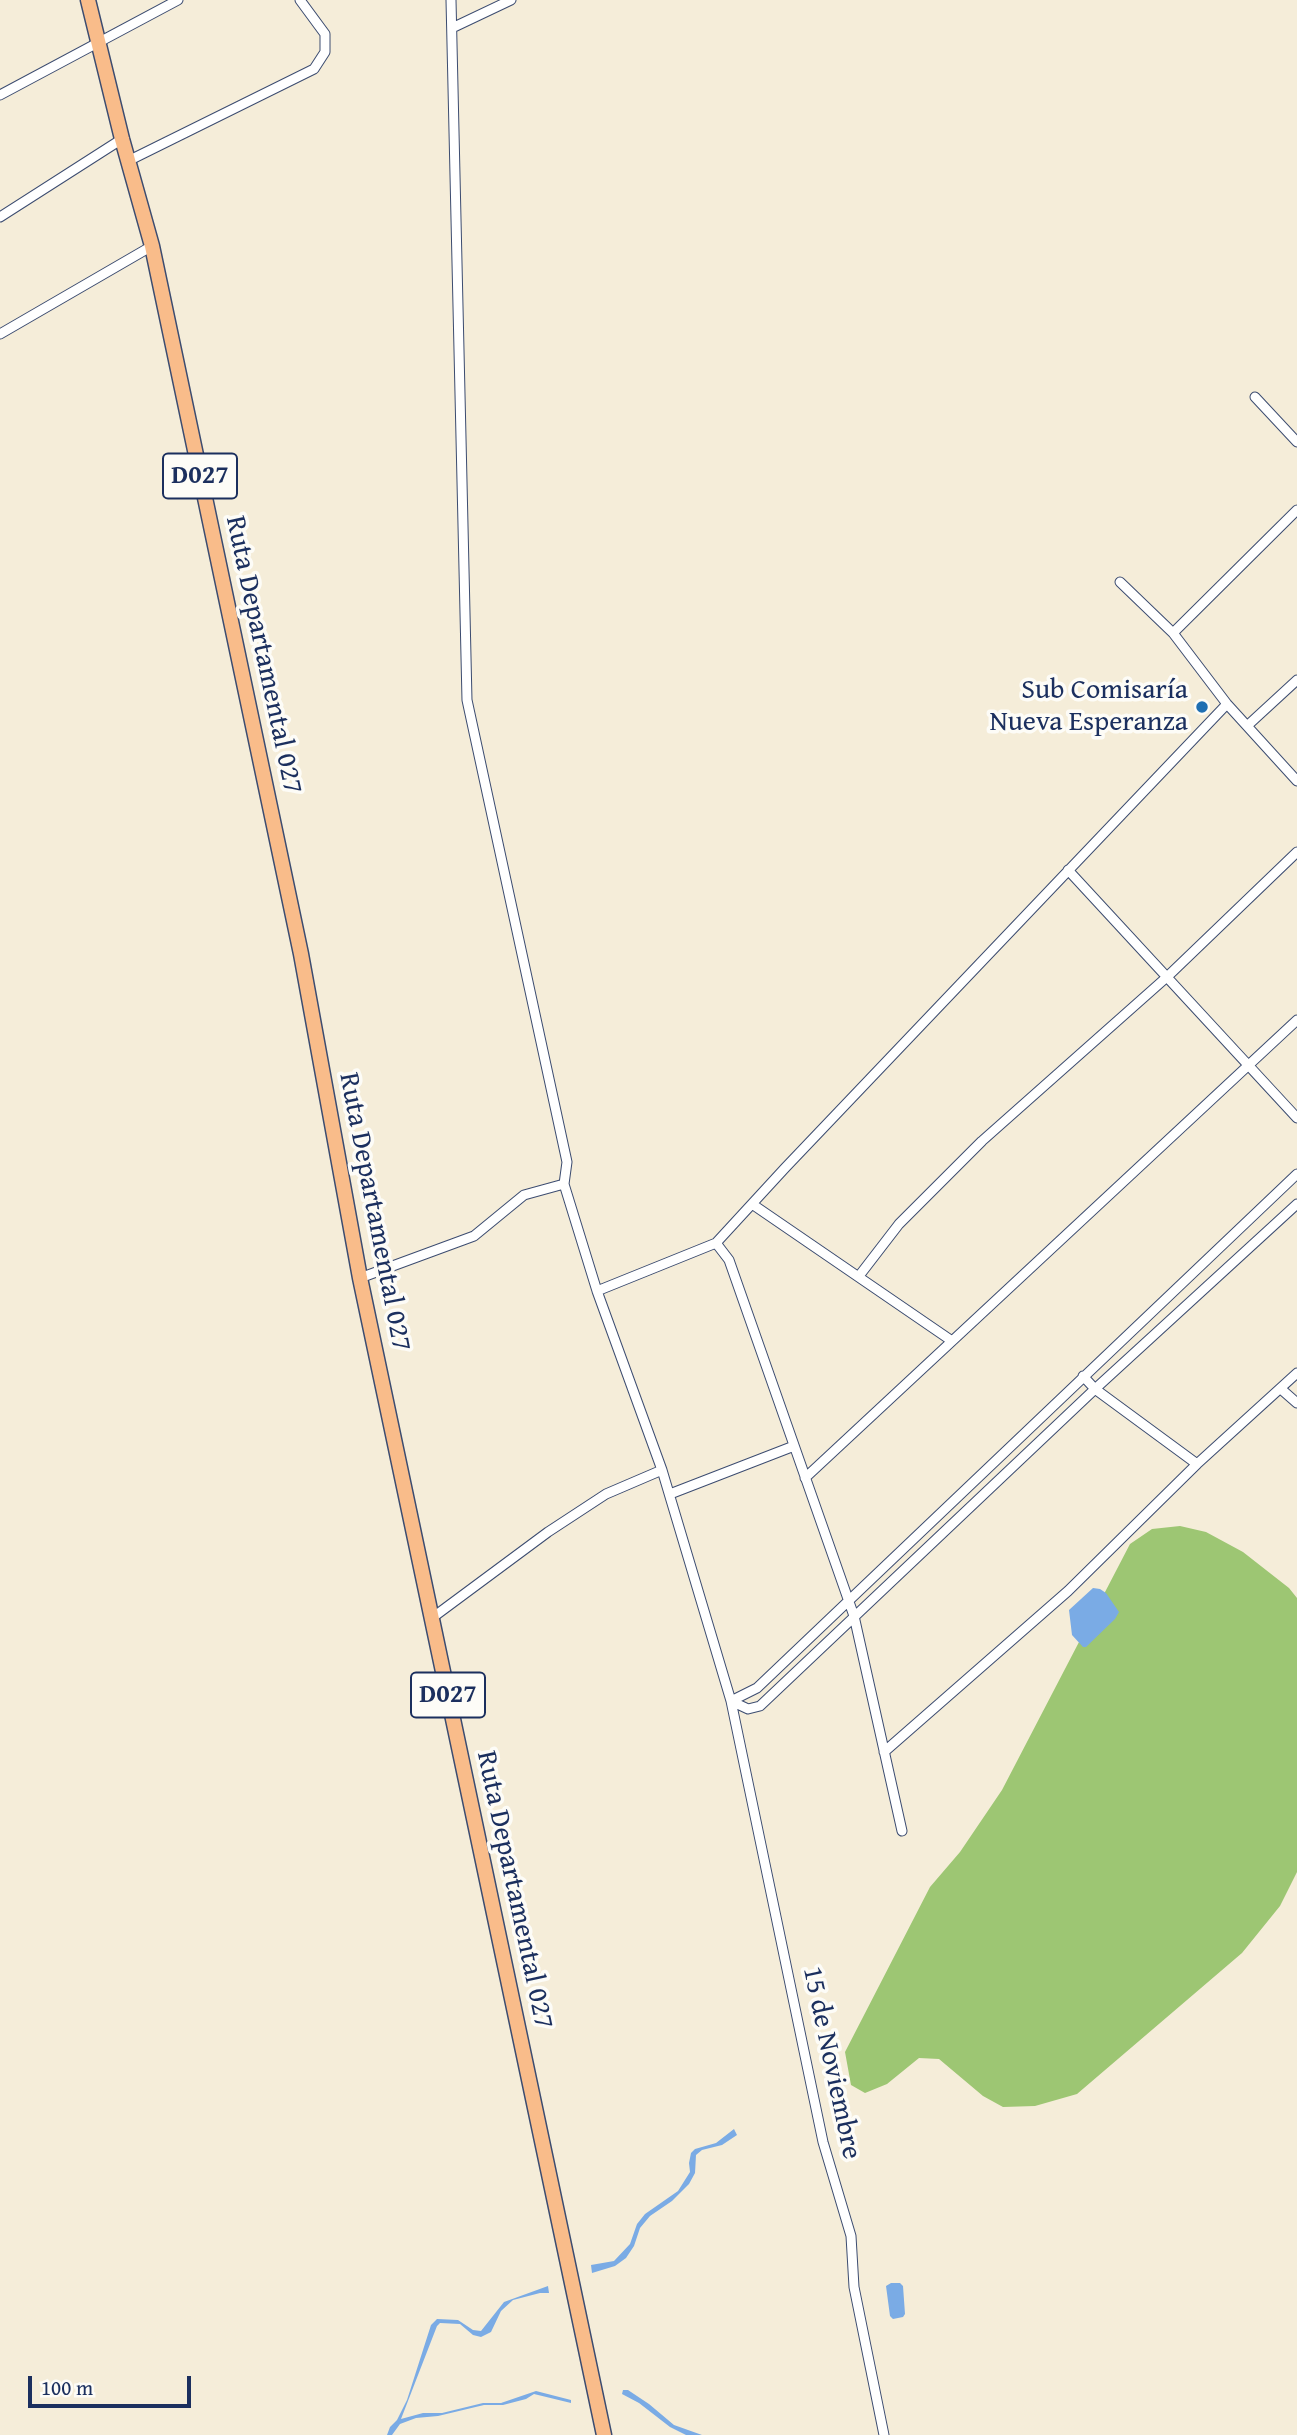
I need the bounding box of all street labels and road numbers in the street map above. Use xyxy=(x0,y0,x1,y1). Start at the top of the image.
road number: D027 xyxy=(163,454,237,498)
street label: Ruta Departamental 027 xyxy=(217,513,309,797)
street label: Ruta Departamental 027 xyxy=(331,1070,417,1354)
road number: D027 xyxy=(411,1672,485,1718)
street label: Ruta Departamental 027 xyxy=(468,1748,560,2032)
street label: 15 de Noviembre xyxy=(794,1964,868,2162)

